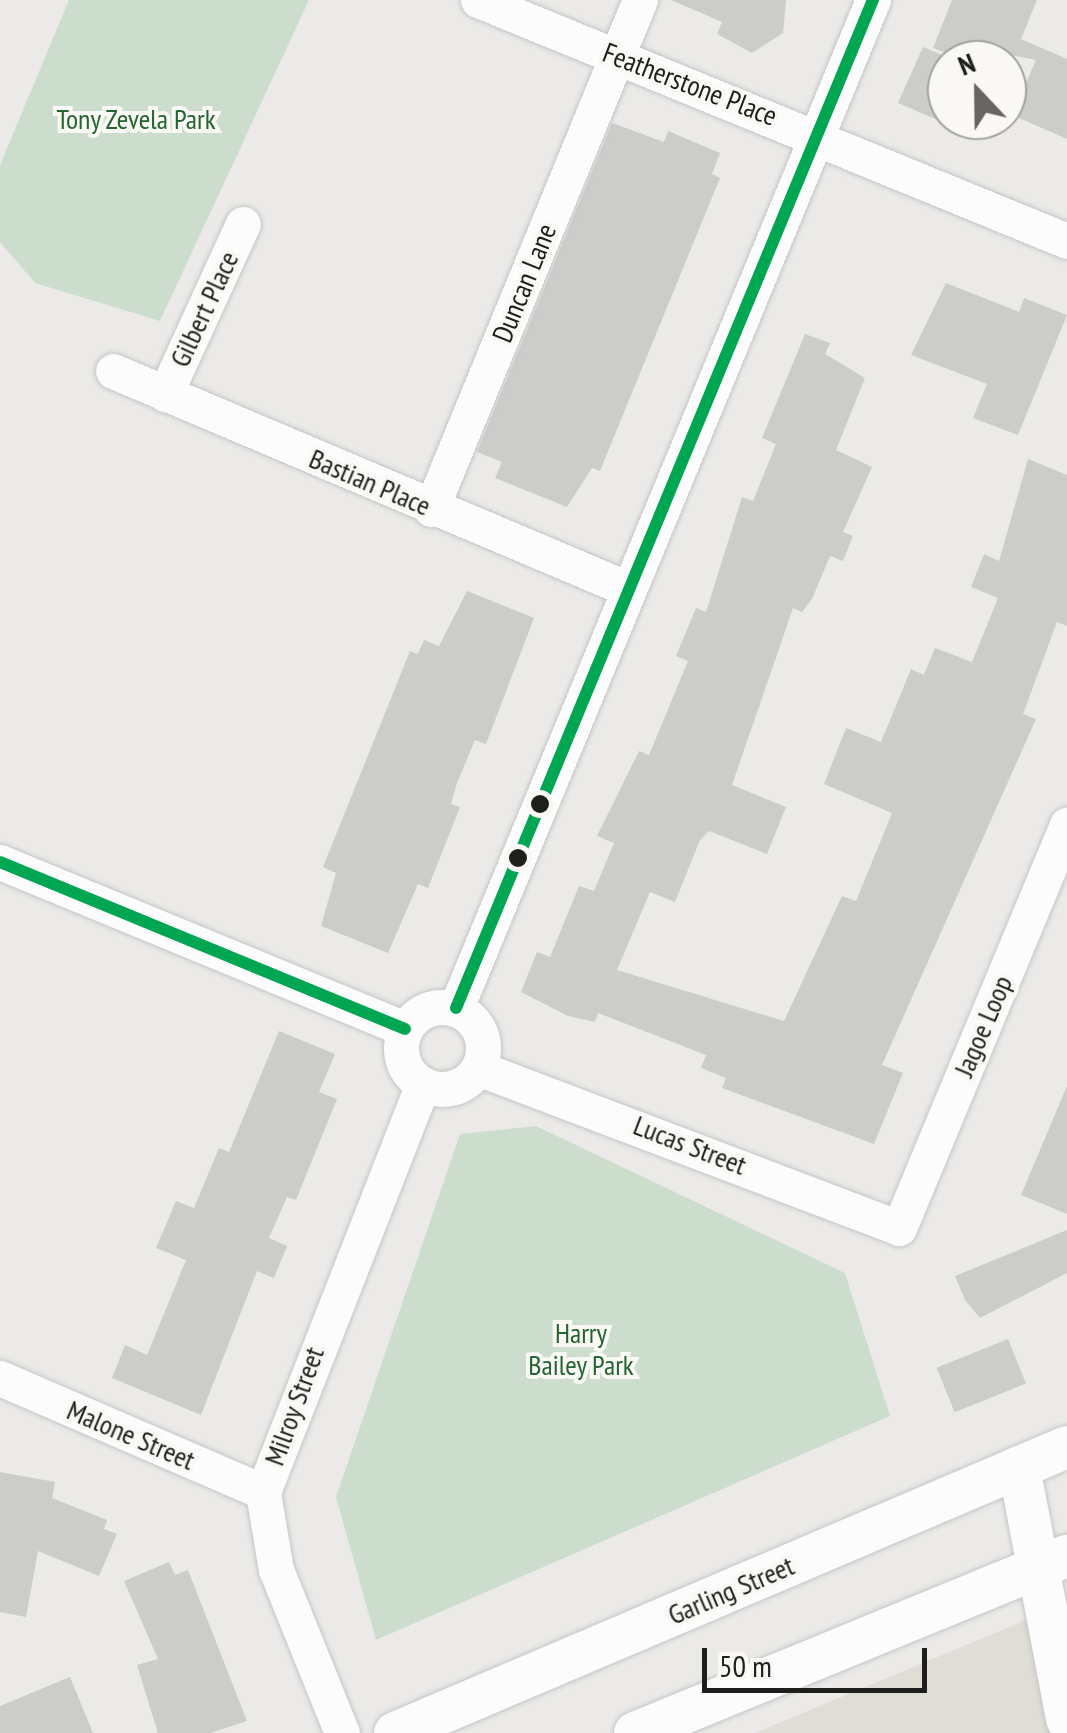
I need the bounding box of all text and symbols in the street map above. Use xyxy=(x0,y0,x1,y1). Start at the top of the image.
street label: Featherstone Place xyxy=(598,35,782,133)
north arrow xyxy=(927,40,1027,140)
text: N xyxy=(952,44,980,84)
park label: Tony Zevela Park xyxy=(56,102,216,136)
street label: Duncan Lane xyxy=(485,219,563,347)
street label: Gilbert Place xyxy=(163,246,245,372)
street label: Bastian Place xyxy=(304,441,436,523)
unlabelled marker xyxy=(530,794,550,814)
unlabelled marker xyxy=(508,848,528,868)
street label: Jagoe Loop xyxy=(947,970,1019,1082)
street label: Lucas Street xyxy=(629,1108,751,1182)
park label: Harry Bailey Park xyxy=(528,1316,634,1382)
street label: Milroy Street xyxy=(257,1342,331,1470)
street label: Malone Street xyxy=(62,1393,200,1477)
street label: Garling Street xyxy=(663,1548,799,1632)
scale bar xyxy=(707,1628,932,1690)
text: 50 m xyxy=(719,1646,772,1685)

